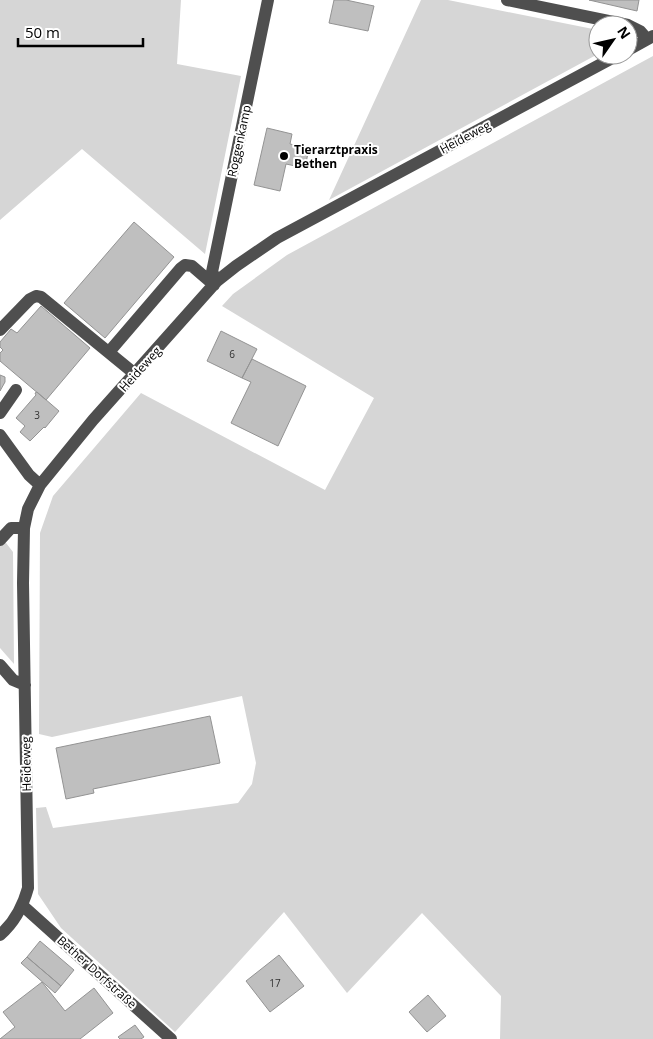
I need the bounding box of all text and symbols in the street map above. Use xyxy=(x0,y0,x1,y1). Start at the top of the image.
scale bar xyxy=(18,15,142,47)
north arrow xyxy=(588,15,638,65)
text: 50 m xyxy=(25,22,60,42)
text: N xyxy=(613,22,635,42)
street label: Roggenkamp xyxy=(223,103,255,179)
street label: Heideweg xyxy=(437,116,494,157)
place label: Tierarztpraxis Bethen xyxy=(294,141,378,172)
marker: Tierarztpraxis Bethen xyxy=(278,150,290,162)
street label: Heideweg xyxy=(115,342,165,395)
house number: 6 xyxy=(229,347,235,361)
house number: 3 xyxy=(34,408,40,422)
street label: Heideweg xyxy=(17,736,35,792)
street label: Bether Dorfstraße xyxy=(54,932,141,1012)
house number: 17 xyxy=(269,976,281,990)

